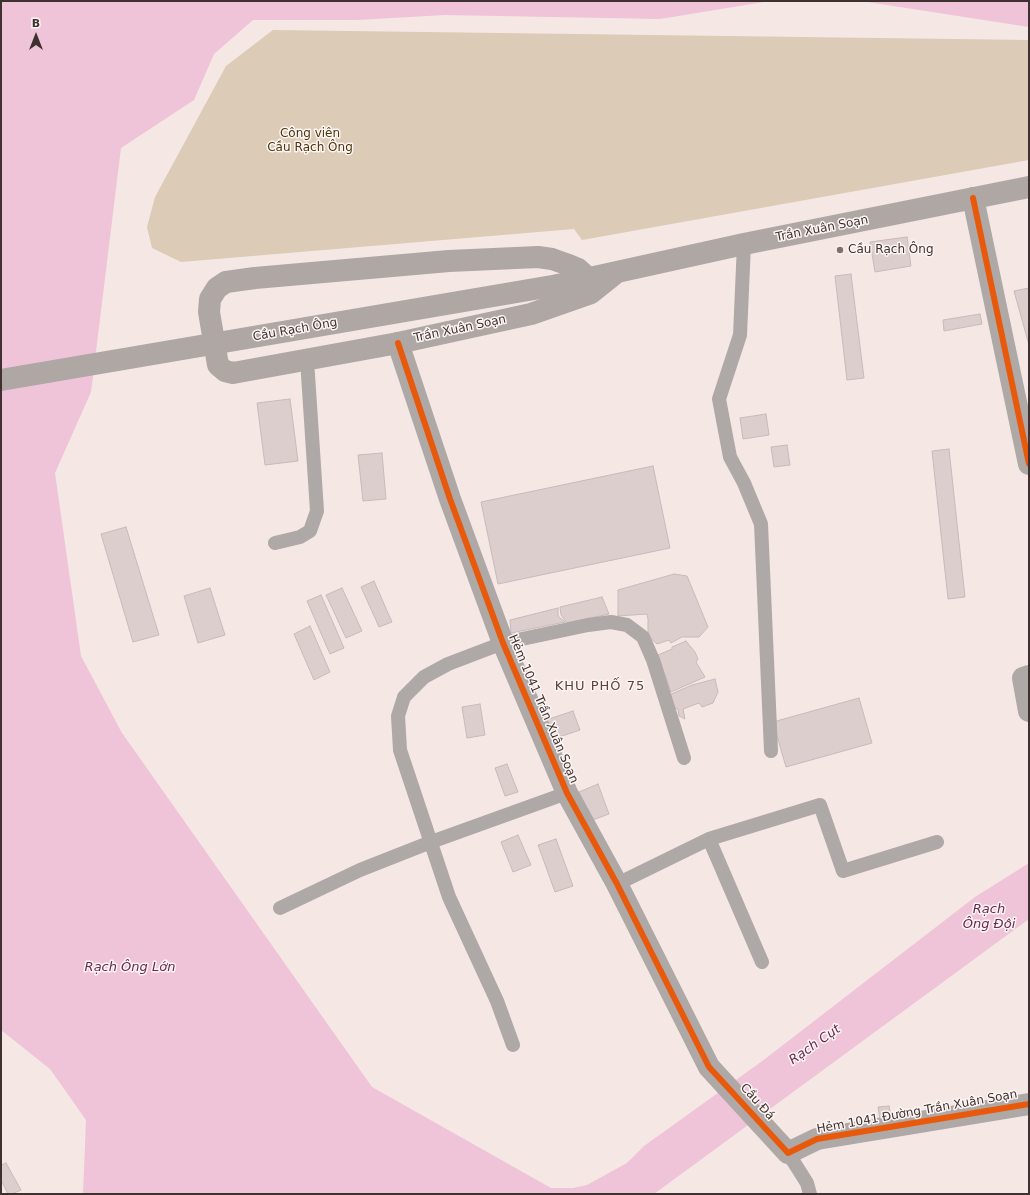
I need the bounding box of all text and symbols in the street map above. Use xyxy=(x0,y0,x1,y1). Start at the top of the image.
north arrow xyxy=(16,16,56,56)
text: B xyxy=(32,17,40,30)
park label: Công viên Cầu Rạch Ông xyxy=(267,127,353,155)
street label: Trần Xuân Soạn xyxy=(775,213,869,245)
place label: Cầu Rạch Ông xyxy=(848,243,934,257)
marker: Cầu Rạch Ông xyxy=(835,245,845,255)
street label: Trần Xuân Soạn xyxy=(413,312,507,346)
street label: Cầu Rạch Ông xyxy=(252,315,338,345)
street label: Hẻm 1041 Trần Xuân Soạn xyxy=(505,633,581,785)
district label: KHU PHỐ 75 xyxy=(555,679,645,695)
water label: Rạch Ông Đội xyxy=(963,902,1015,933)
water label: Rạch Ông Lớn xyxy=(85,960,175,976)
water label: Rạch Cụt xyxy=(786,1022,844,1068)
street label: Cầu Đá xyxy=(737,1081,777,1123)
street label: Hẻm 1041 Đường Trần Xuân Soạn xyxy=(816,1087,1018,1137)

